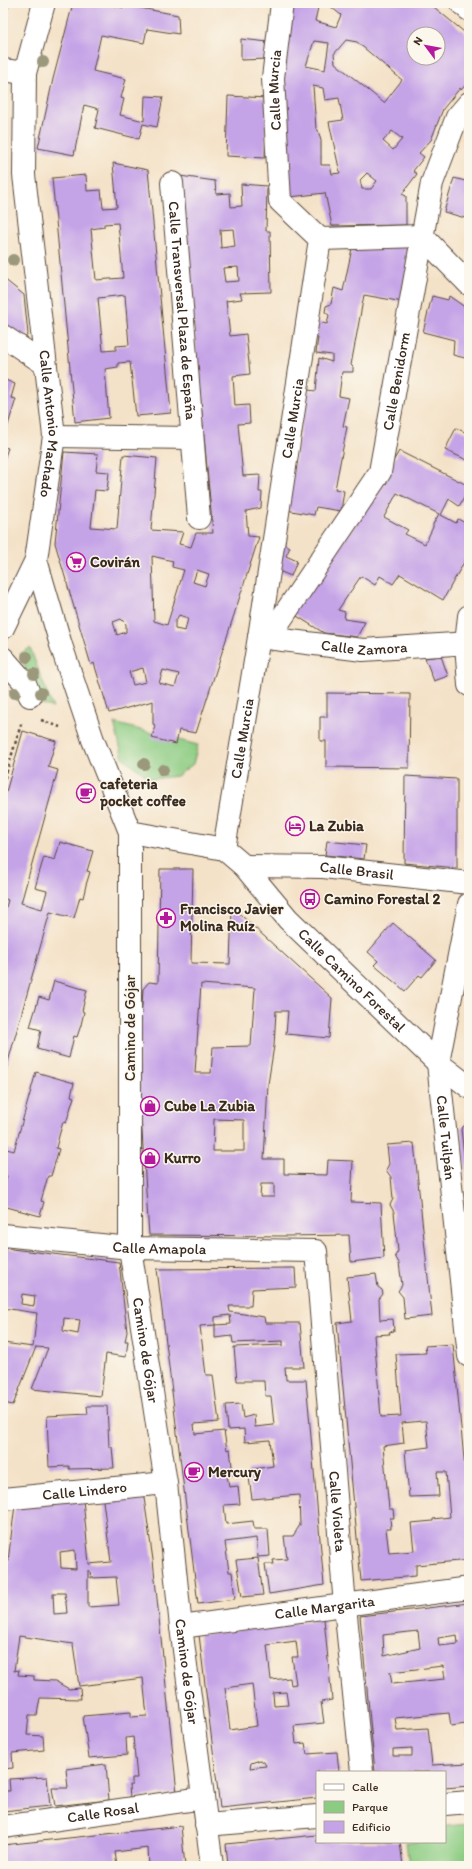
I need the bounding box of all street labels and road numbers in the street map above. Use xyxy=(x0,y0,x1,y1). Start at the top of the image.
street label: Calle Murcia xyxy=(264,48,285,131)
street label: Calle Transversal Plaza de España xyxy=(164,200,200,421)
street label: Calle Benidorm xyxy=(379,330,414,432)
street label: Calle Antonio Machado xyxy=(35,349,63,499)
street label: Calle Murcia xyxy=(277,376,308,460)
street label: Calle Zamora xyxy=(320,636,409,659)
street label: Calle Murcia xyxy=(227,696,258,780)
street label: Calle Brasil xyxy=(319,858,396,884)
street label: Calle Camino Forestal xyxy=(294,924,410,1036)
street label: Camino de Gójar xyxy=(121,974,139,1081)
street label: Calle Tuilpán xyxy=(432,1094,459,1181)
street label: Calle Amapola xyxy=(112,1237,207,1258)
street label: Camino de Gójar xyxy=(129,1296,163,1405)
street label: Calle Violeta xyxy=(325,1470,350,1553)
street label: Calle Lindero xyxy=(41,1478,128,1504)
street label: Calle Margarita xyxy=(274,1592,376,1623)
street label: Camino de Gójar xyxy=(171,1618,203,1726)
street label: Calle Rosal xyxy=(66,1798,141,1827)

